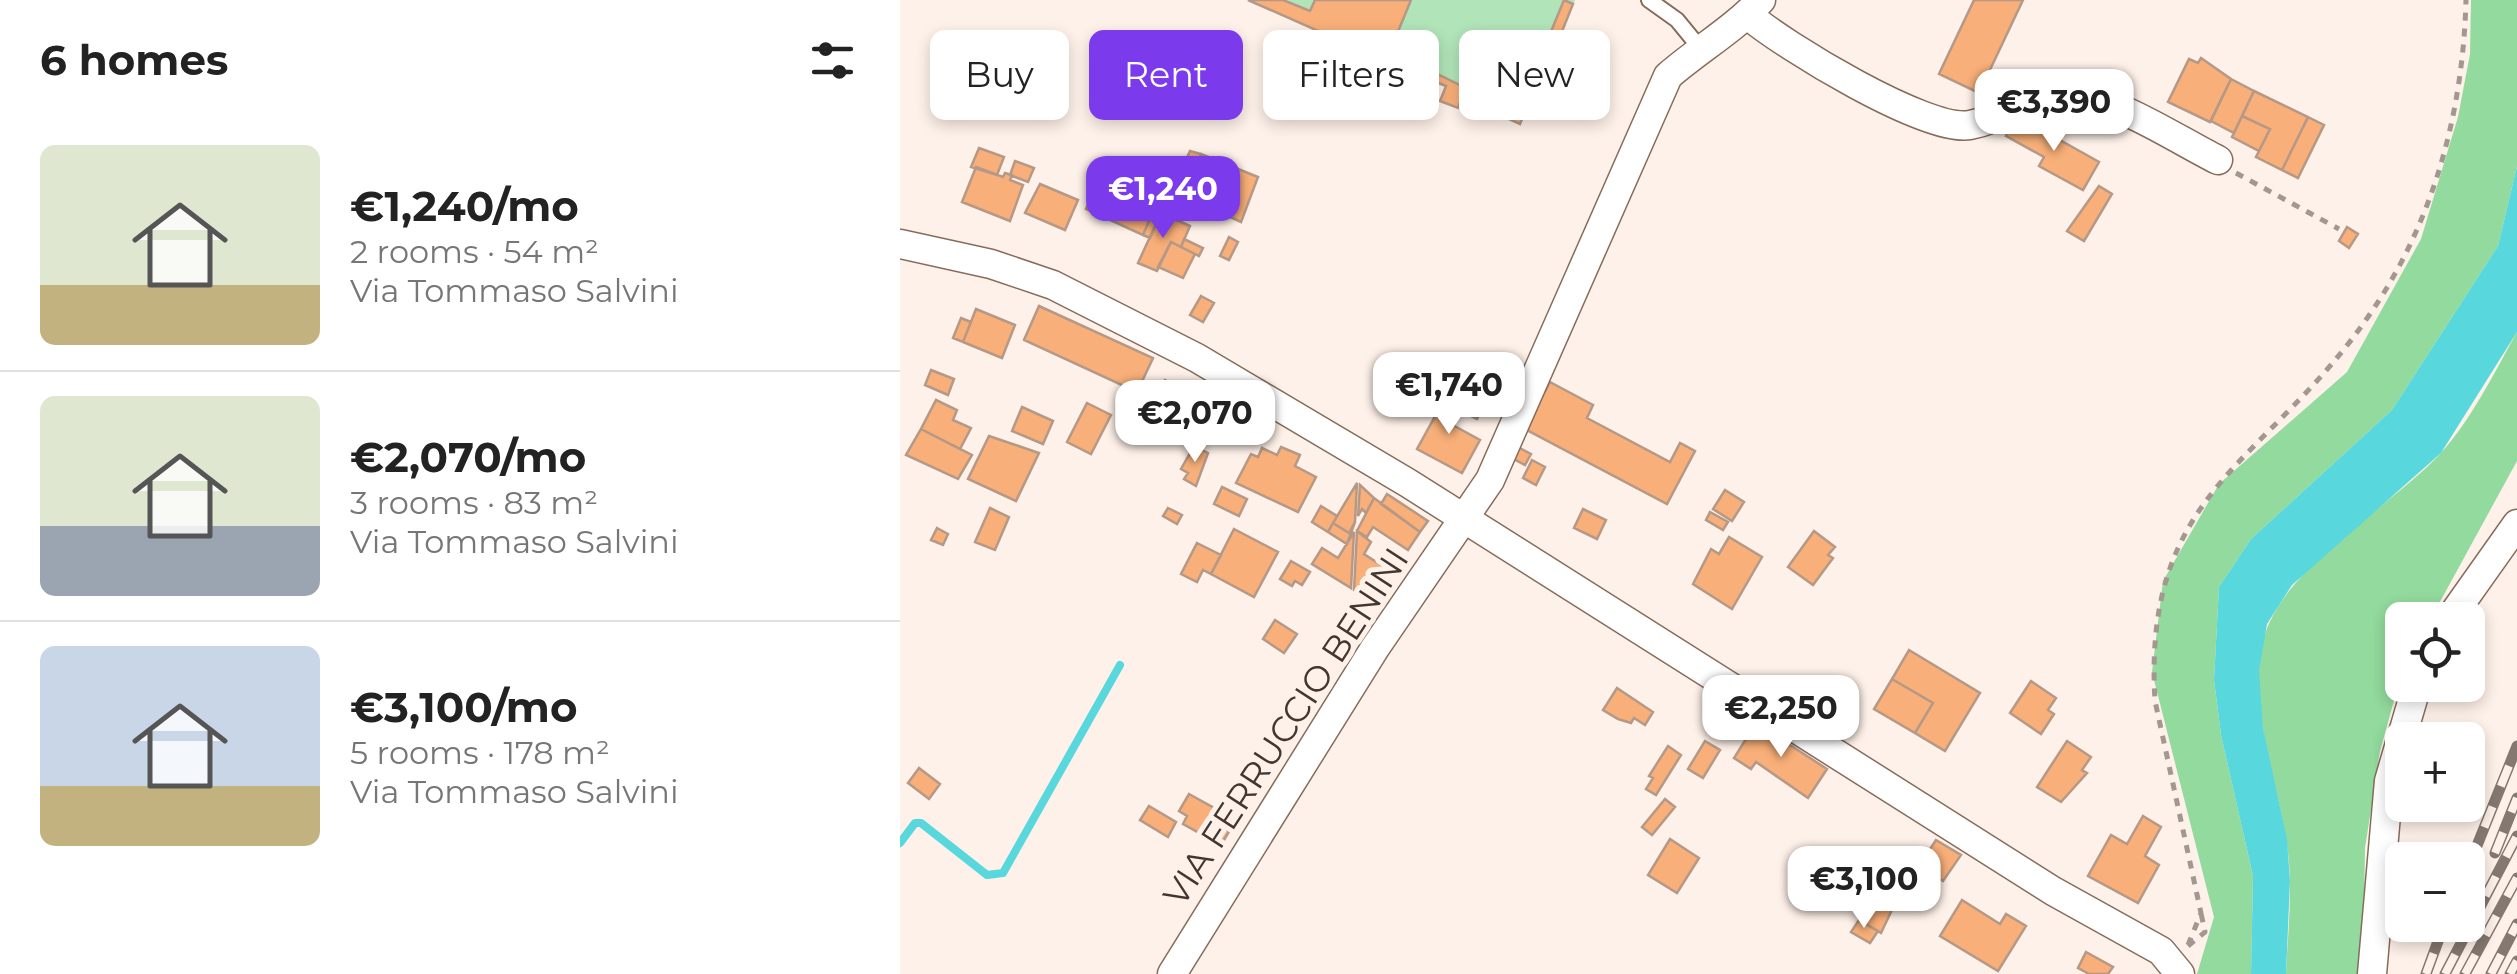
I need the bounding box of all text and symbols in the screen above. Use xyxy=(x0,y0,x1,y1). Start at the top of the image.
chip: Buy xyxy=(930,30,1069,120)
chip: Rent xyxy=(1089,30,1243,120)
chip: Filters xyxy=(1263,30,1439,120)
chip: New xyxy=(1459,30,1610,120)
icon: filters xyxy=(805,33,860,88)
text: 6 homes xyxy=(40,34,228,86)
pin: €3,390 xyxy=(1973,69,2135,154)
text: €3,390 xyxy=(1997,82,2111,121)
pin: €1,240 xyxy=(1082,156,1244,241)
text: €1,240 xyxy=(1108,169,1218,208)
text: €1,240/mo xyxy=(350,180,579,232)
icon: home xyxy=(120,185,240,305)
text: 2 rooms · 54 m² xyxy=(350,232,599,271)
text: Via Tommaso Salvini xyxy=(350,271,679,310)
pin: €1,740 xyxy=(1368,352,1530,437)
text: €1,740 xyxy=(1395,365,1503,404)
pin: €2,070 xyxy=(1114,380,1276,465)
text: €2,070 xyxy=(1137,393,1253,432)
text: €2,070/mo xyxy=(350,431,586,483)
icon: home xyxy=(120,436,240,556)
text: 3 rooms · 83 m² xyxy=(350,483,598,522)
text: Via Tommaso Salvini xyxy=(350,522,679,561)
street label: VIA FERRUCCIO BENINI xyxy=(1154,540,1417,914)
map controls xyxy=(2385,602,2485,942)
button: locate xyxy=(2385,602,2485,702)
pin: €2,250 xyxy=(1700,675,1862,760)
text: €3,100/mo xyxy=(350,681,577,733)
icon: home xyxy=(120,686,240,806)
text: €2,250 xyxy=(1724,688,1838,727)
button: + xyxy=(2385,722,2485,822)
text: 5 rooms · 178 m² xyxy=(350,733,610,772)
text: Via Tommaso Salvini xyxy=(350,772,679,811)
button: − xyxy=(2385,842,2485,942)
pin: €3,100 xyxy=(1783,846,1945,931)
text: €3,100 xyxy=(1810,859,1918,898)

